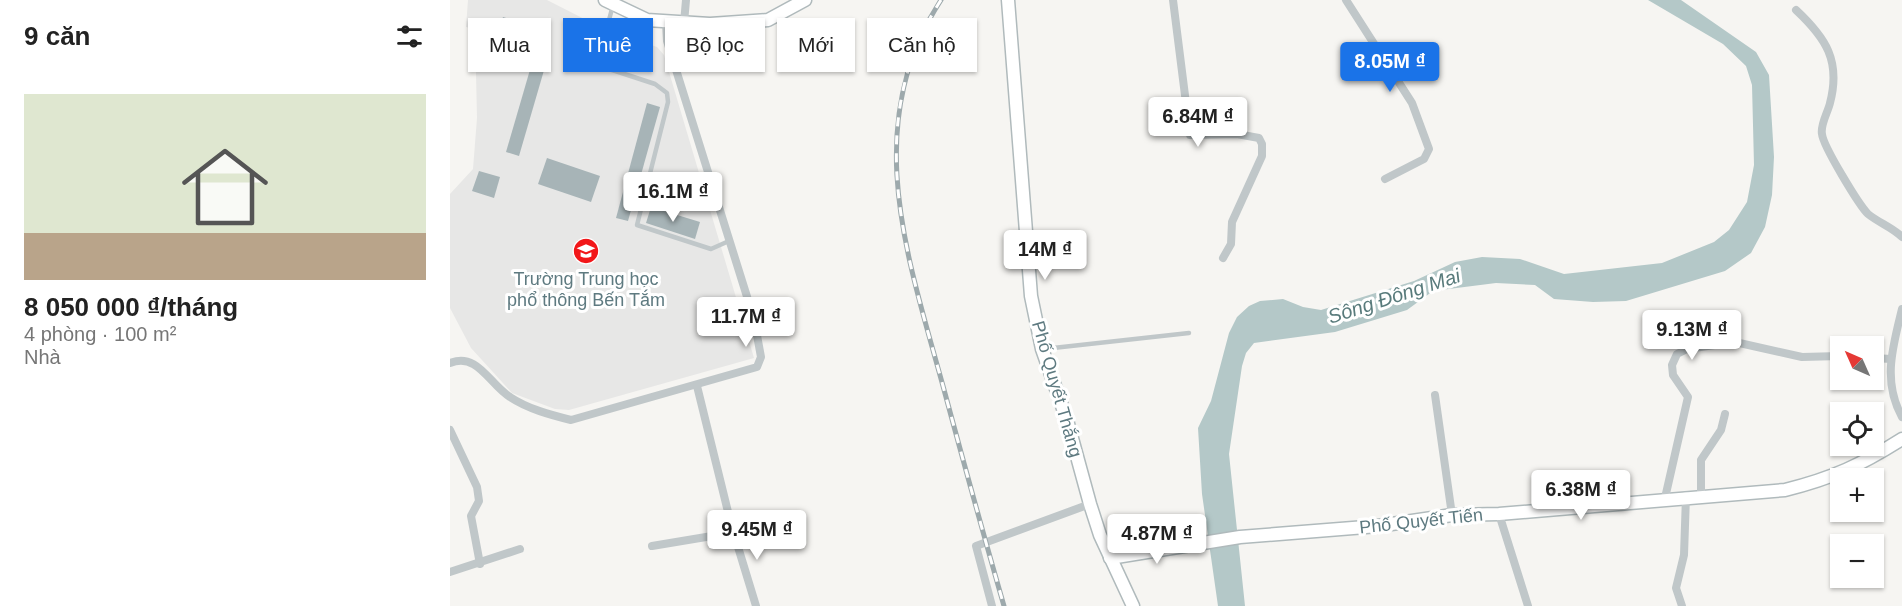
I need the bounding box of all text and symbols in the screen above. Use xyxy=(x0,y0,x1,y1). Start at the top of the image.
chip: Mua xyxy=(468,18,551,72)
chip: Thuê xyxy=(563,18,653,72)
chip: Bộ lọc xyxy=(665,18,765,72)
chip: Mới xyxy=(777,18,855,72)
chip: Căn hộ xyxy=(867,18,977,72)
icon: filters xyxy=(393,20,426,53)
text: 9 căn xyxy=(24,21,91,51)
pin: 8.05M ₫ xyxy=(1335,42,1445,93)
text: 8.05M ₫ xyxy=(1354,50,1426,72)
pin: 6.84M ₫ xyxy=(1143,97,1253,148)
text: 6.84M ₫ xyxy=(1162,105,1234,127)
icon: home xyxy=(171,133,279,241)
pin: 16.1M ₫ xyxy=(618,172,728,223)
text: 16.1M ₫ xyxy=(637,180,709,202)
pin: 14M ₫ xyxy=(1003,230,1087,281)
school or university icon: Trường Trung học phổ thông Bến Tắm xyxy=(571,236,601,266)
text: 14M ₫ xyxy=(1018,238,1072,260)
water label: Sông Đông Mai xyxy=(1325,264,1463,328)
place label: Trường Trung học phổ thông Bến Tắm xyxy=(507,269,665,310)
text: 8 050 000 ₫/tháng xyxy=(24,292,238,322)
pin: 11.7M ₫ xyxy=(691,297,801,348)
text: 11.7M ₫ xyxy=(711,305,781,327)
pin: 9.13M ₫ xyxy=(1637,310,1747,361)
street label: Phố Quyết Thắng xyxy=(1028,318,1087,459)
text: 9.13M ₫ xyxy=(1656,318,1728,340)
text: 4 phòng · 100 m² xyxy=(24,323,176,345)
north arrow xyxy=(1830,336,1884,390)
map controls xyxy=(1830,336,1884,588)
text: Nhà xyxy=(24,346,61,368)
button: locate xyxy=(1830,402,1884,456)
button: + xyxy=(1830,468,1884,522)
pin: 6.38M ₫ xyxy=(1526,470,1636,521)
text: 6.38M ₫ xyxy=(1545,478,1617,500)
street label: Phố Quyết Tiến xyxy=(1358,505,1484,537)
pin: 9.45M ₫ xyxy=(702,510,812,561)
pin: 4.87M ₫ xyxy=(1102,514,1212,565)
text: 9.45M ₫ xyxy=(721,518,793,540)
text: 4.87M ₫ xyxy=(1121,522,1193,544)
button: − xyxy=(1830,534,1884,588)

